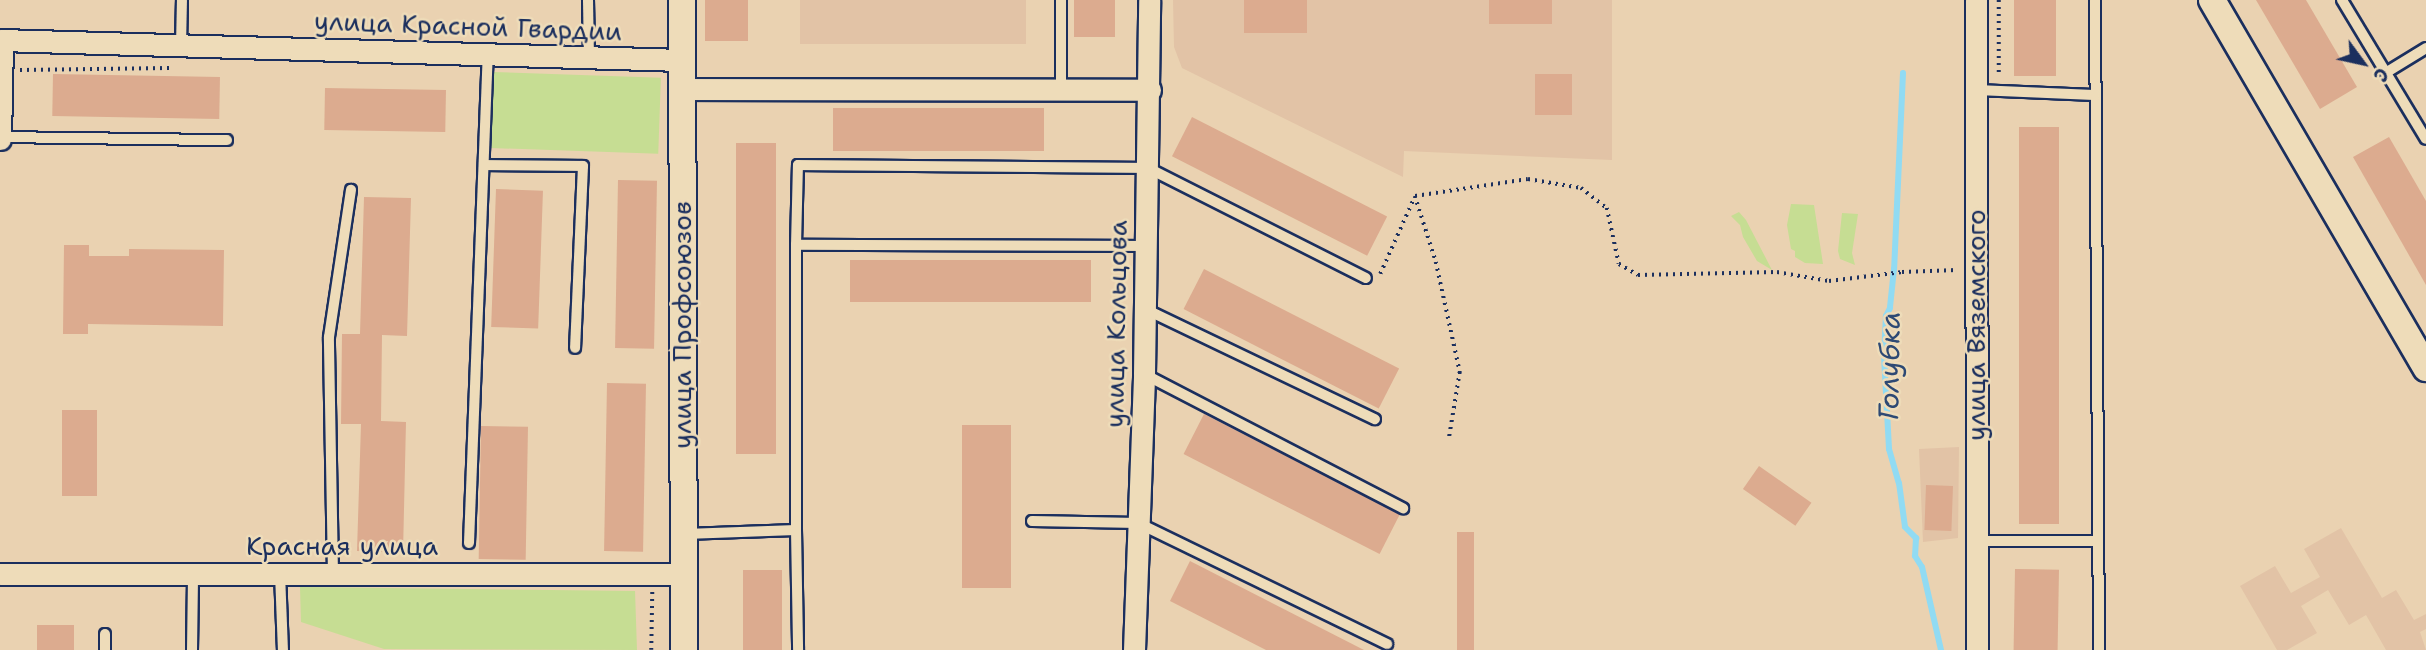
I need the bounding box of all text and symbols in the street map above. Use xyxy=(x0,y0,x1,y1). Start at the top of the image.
street label: улица Красной Гвардии xyxy=(314,5,622,47)
north arrow xyxy=(2328,28,2398,98)
text: С xyxy=(2367,63,2395,86)
street label: улица Профсоюзов xyxy=(666,201,698,449)
street label: улица Вяземского xyxy=(1960,209,1992,441)
street label: улица Кольцова xyxy=(1099,220,1133,428)
water label: Голубка xyxy=(1871,311,1907,421)
street label: Красная улица xyxy=(246,530,438,562)

